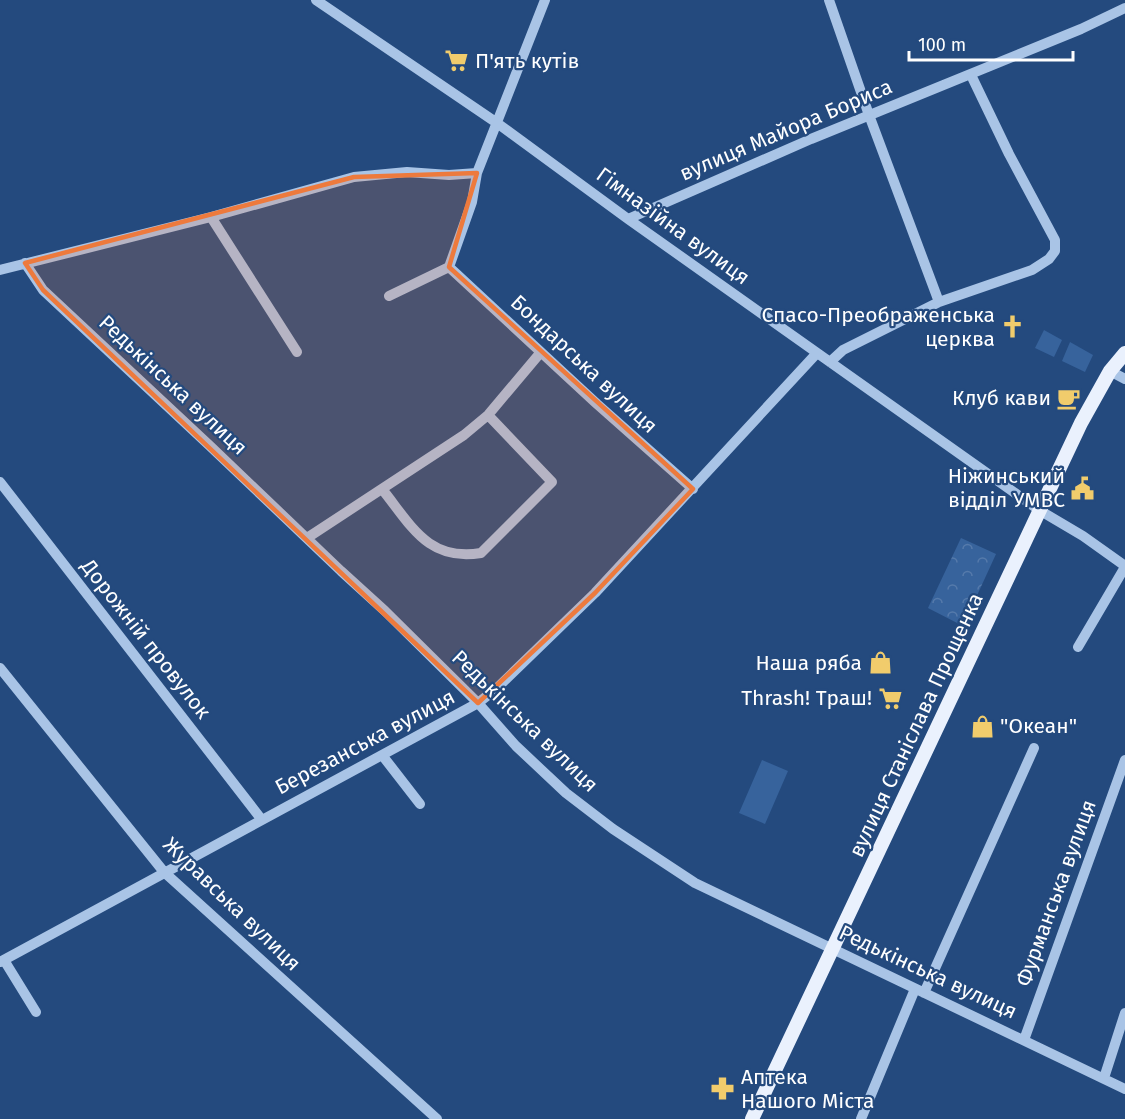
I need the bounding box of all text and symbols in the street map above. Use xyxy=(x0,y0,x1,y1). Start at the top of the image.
scale bar xyxy=(909,24,1072,62)
text: 100 m xyxy=(918,34,966,56)
supermarket icon: П'ять кутів xyxy=(444,48,470,74)
place label: П'ять кутів xyxy=(475,48,579,74)
street label: вулиця Майора Бориса xyxy=(676,73,896,187)
street label: Гімназійна вулиця xyxy=(591,162,755,290)
street label: Бондарська вулиця xyxy=(505,289,663,439)
place label: Спасо-Преображенська церква xyxy=(762,302,995,352)
street label: Редькінська вулиця xyxy=(93,310,253,460)
church icon: Спасо-Преображенська церква xyxy=(1000,314,1026,340)
place label: Клуб кави xyxy=(952,385,1051,411)
cafe icon: Клуб кави xyxy=(1056,385,1082,411)
place label: Ніжинський відділ УМВС xyxy=(948,463,1065,513)
public building icon: Ніжинський відділ УМВС xyxy=(1070,475,1096,501)
street label: Дорожній провулок xyxy=(75,553,216,724)
street label: вулиця Станіслава Прощенка xyxy=(843,589,989,861)
street label: Редькінська вулиця xyxy=(446,645,604,797)
place label: Наша ряба xyxy=(755,650,862,676)
shop icon: Наша ряба xyxy=(867,650,893,676)
street label: Березанська вулиця xyxy=(271,684,459,800)
place label: Thrash! Траш! xyxy=(741,685,872,711)
supermarket icon: Thrash! Траш! xyxy=(877,685,903,711)
shop icon: "Океан" xyxy=(969,713,995,739)
place label: "Океан" xyxy=(1000,713,1077,739)
street label: Фурманська вулиця xyxy=(1010,796,1102,990)
street label: Журавська вулиця xyxy=(158,832,306,976)
street label: Редькінська вулиця xyxy=(835,919,1021,1025)
place label: Аптека Нашого Міста xyxy=(741,1064,874,1114)
pharmacy icon: Аптека Нашого Міста xyxy=(710,1076,736,1102)

